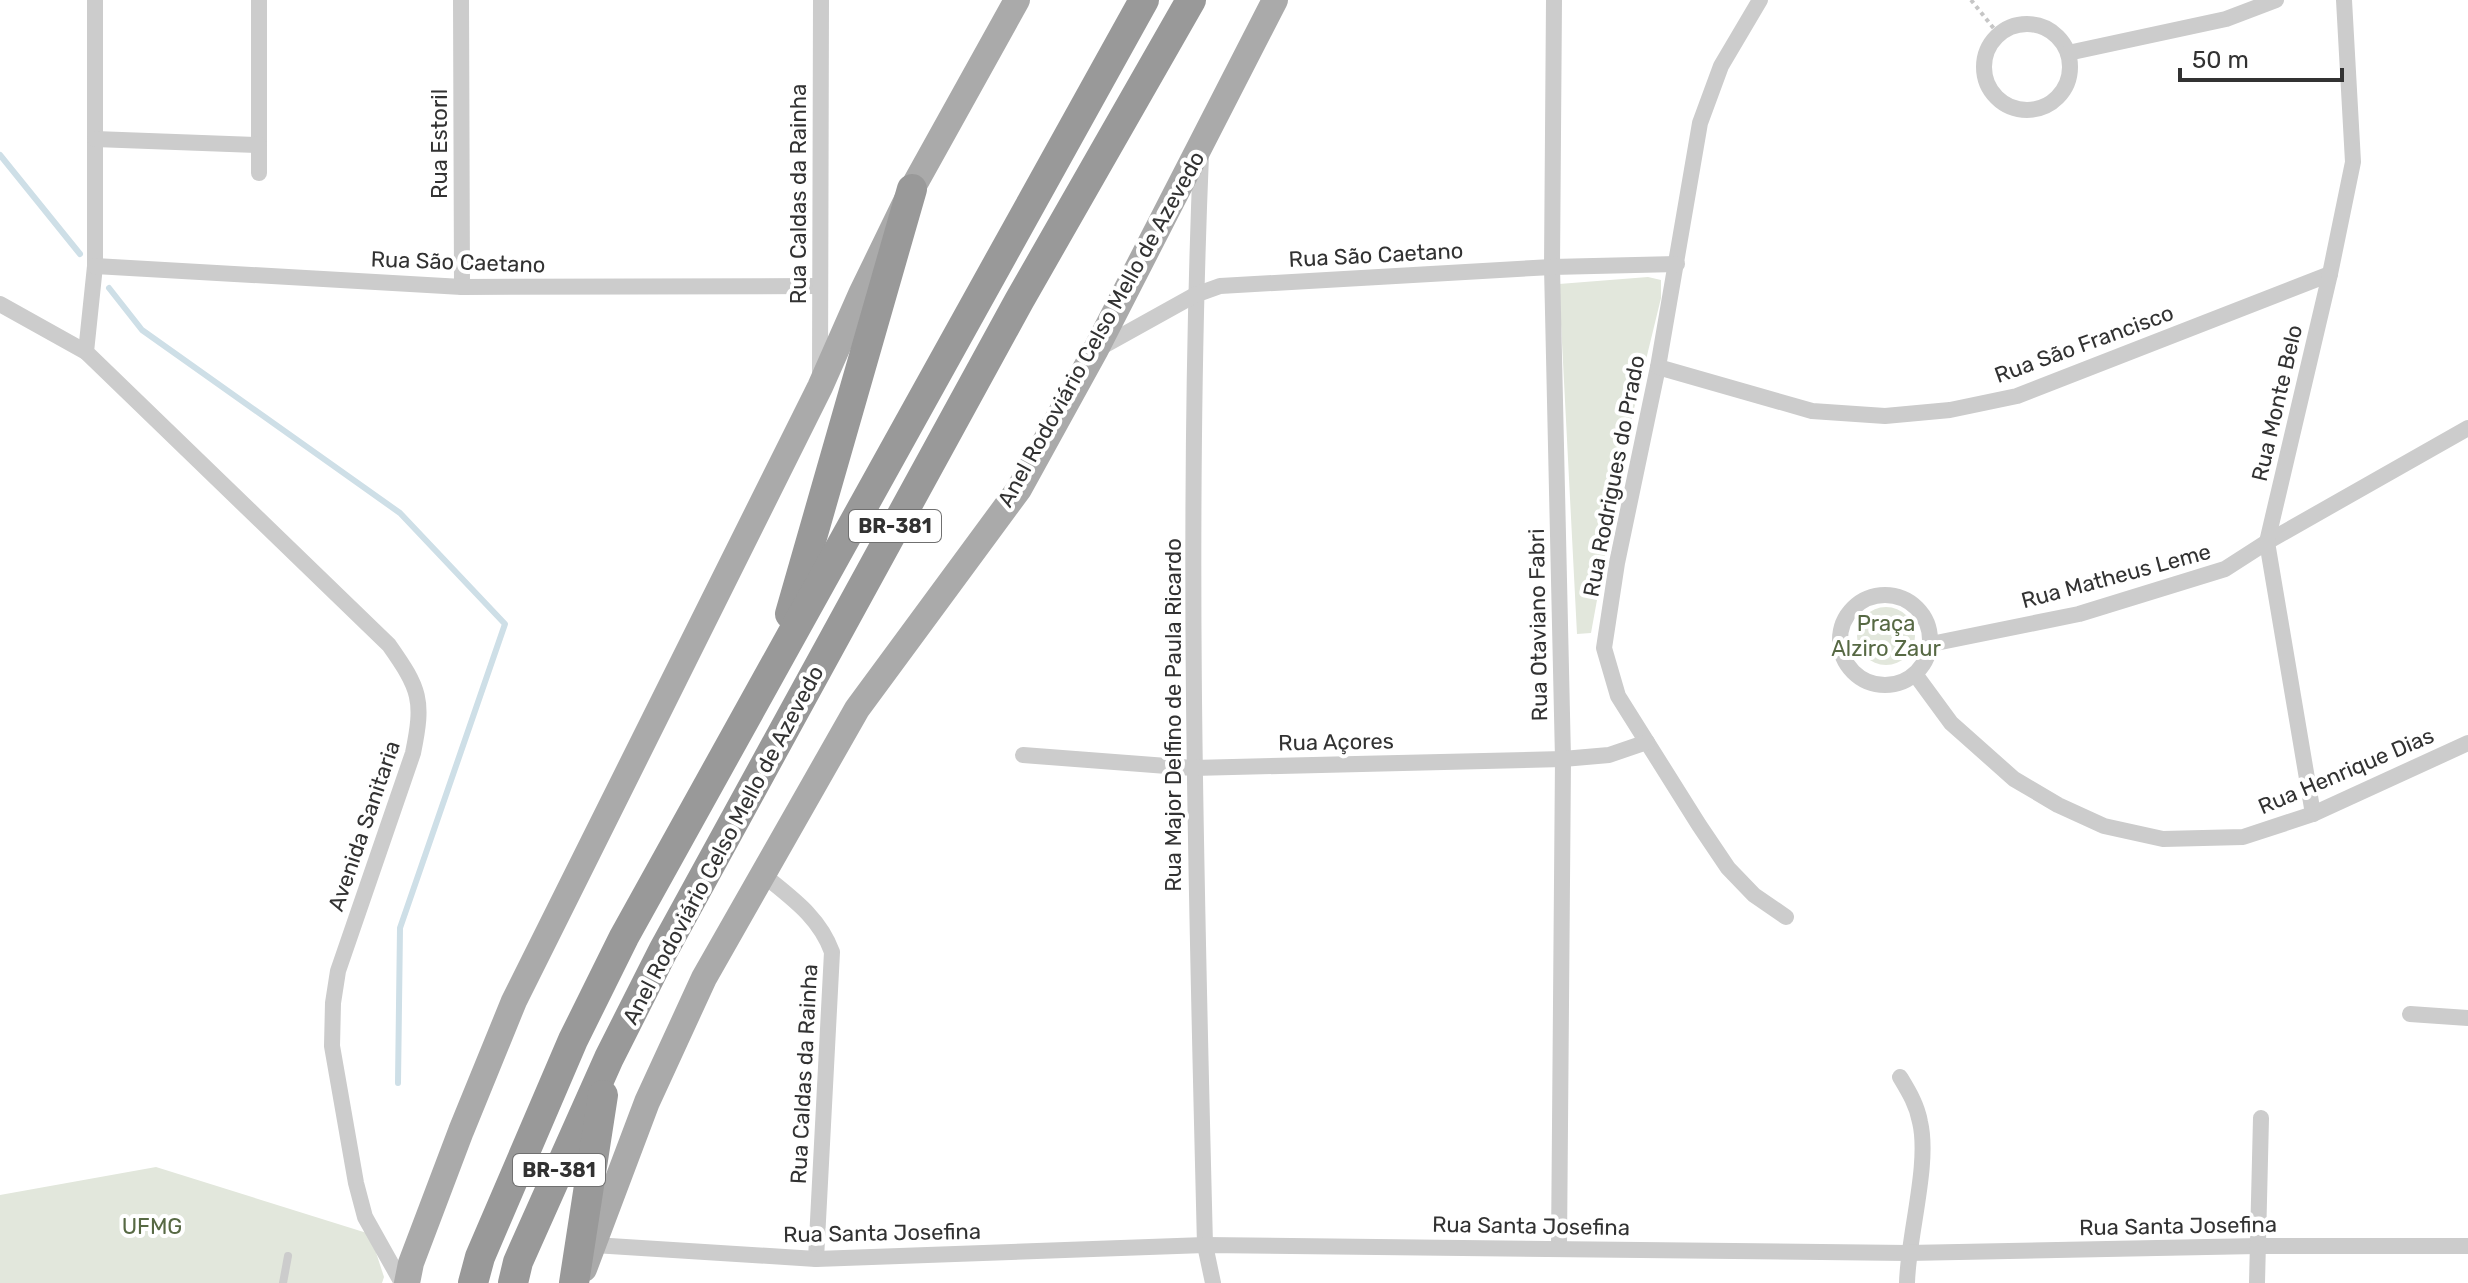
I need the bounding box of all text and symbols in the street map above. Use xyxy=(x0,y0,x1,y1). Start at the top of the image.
scale bar xyxy=(2180,32,2342,82)
text: 50 m xyxy=(2192,46,2249,74)
street label: Rua Caldas da Rainha xyxy=(785,84,812,304)
street label: Rua Estoril xyxy=(426,89,453,199)
street label: Anel Rodoviário Celso Mello de Azevedo xyxy=(992,146,1210,512)
street label: Rua São Caetano xyxy=(1288,237,1464,273)
street label: Rua São Caetano xyxy=(370,245,546,279)
street label: Rua São Francisco xyxy=(1991,299,2177,389)
street label: Rua Monte Belo xyxy=(2246,322,2308,484)
street label: Rua Rodrigues do Prado xyxy=(1577,353,1651,599)
road number: BR-381 xyxy=(849,510,941,542)
street label: Rua Otaviano Fabri xyxy=(1523,528,1553,722)
street label: Rua Major Delfino de Paula Ricardo xyxy=(1160,538,1187,892)
street label: Rua Matheus Leme xyxy=(2018,538,2214,614)
park label: Praça Alziro Zaur xyxy=(1831,610,1941,662)
street label: Anel Rodoviário Celso Mello de Azevedo xyxy=(617,661,829,1029)
street label: Rua Henrique Dias xyxy=(2254,722,2438,820)
street label: Rua Açores xyxy=(1278,727,1394,757)
street label: Avenida Sanitaria xyxy=(322,737,406,915)
street label: Rua Caldas da Rainha xyxy=(785,963,823,1185)
road number: BR-381 xyxy=(513,1154,605,1186)
street label: Rua Santa Josefina xyxy=(1432,1211,1630,1241)
street label: Rua Santa Josefina xyxy=(2079,1211,2277,1241)
park label: UFMG xyxy=(122,1213,182,1240)
street label: Rua Santa Josefina xyxy=(783,1218,981,1248)

